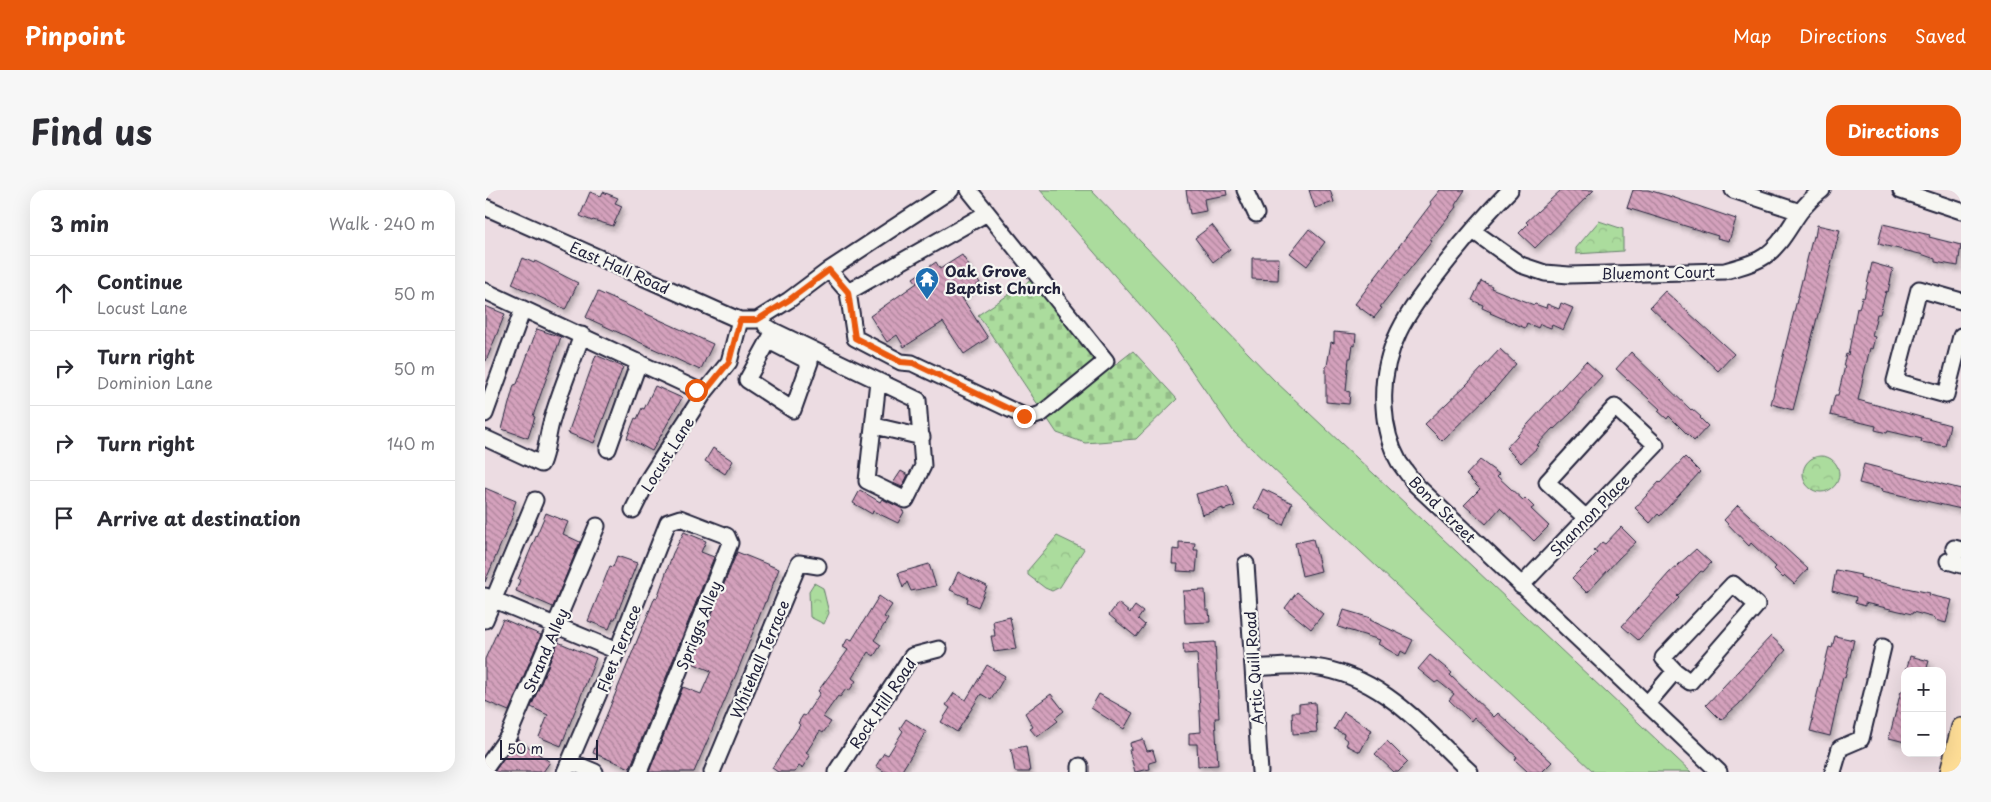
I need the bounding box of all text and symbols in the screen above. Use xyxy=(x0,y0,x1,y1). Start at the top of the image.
text: Pinpoint xyxy=(25,17,126,53)
text: Map xyxy=(1733,22,1771,49)
text: Directions xyxy=(1799,22,1887,49)
text: Saved xyxy=(1915,22,1966,49)
text: Find us xyxy=(30,104,152,157)
button: Directions xyxy=(1826,105,1961,156)
text: 3 min xyxy=(50,207,109,239)
text: Walk · 240 m xyxy=(329,211,435,235)
street label: East Hall Road xyxy=(567,235,673,299)
place label: Oak Grove Baptist Church xyxy=(945,259,1061,299)
street label: Bluemont Court xyxy=(1601,260,1715,284)
temple icon: Oak Grove Baptist Church xyxy=(914,266,940,300)
text: Continue xyxy=(97,267,183,295)
icon: ahead xyxy=(50,279,78,307)
text: 50 m xyxy=(394,281,435,305)
text: Locust Lane xyxy=(97,295,188,319)
text: Turn right xyxy=(97,342,195,370)
icon: right xyxy=(50,354,78,382)
text: 50 m xyxy=(394,356,435,380)
text: Dominion Lane xyxy=(97,370,213,394)
route start xyxy=(685,379,708,402)
route end xyxy=(1013,405,1036,428)
street label: Locust Lane xyxy=(635,412,699,496)
icon: right xyxy=(50,429,78,457)
text: Turn right xyxy=(97,429,195,457)
text: 140 m xyxy=(387,431,435,455)
street label: Shannon Place xyxy=(1544,469,1634,561)
street label: Bond Street xyxy=(1404,470,1482,548)
icon: arrive xyxy=(50,504,78,532)
text: Arrive at destination xyxy=(97,504,301,532)
street label: Spriggs Alley xyxy=(670,577,726,673)
street label: Whitehall Terrace xyxy=(724,596,794,722)
street label: Fleet Terrace xyxy=(590,601,646,695)
street label: Strand Alley xyxy=(517,604,573,696)
street label: Artic Quill Road xyxy=(1238,610,1268,726)
street label: Rock Hill Road xyxy=(843,653,921,753)
map controls xyxy=(1901,667,1946,757)
button: + xyxy=(1901,667,1946,712)
button: − xyxy=(1901,712,1946,757)
scale bar xyxy=(500,737,597,760)
text: 50 m xyxy=(507,738,543,759)

